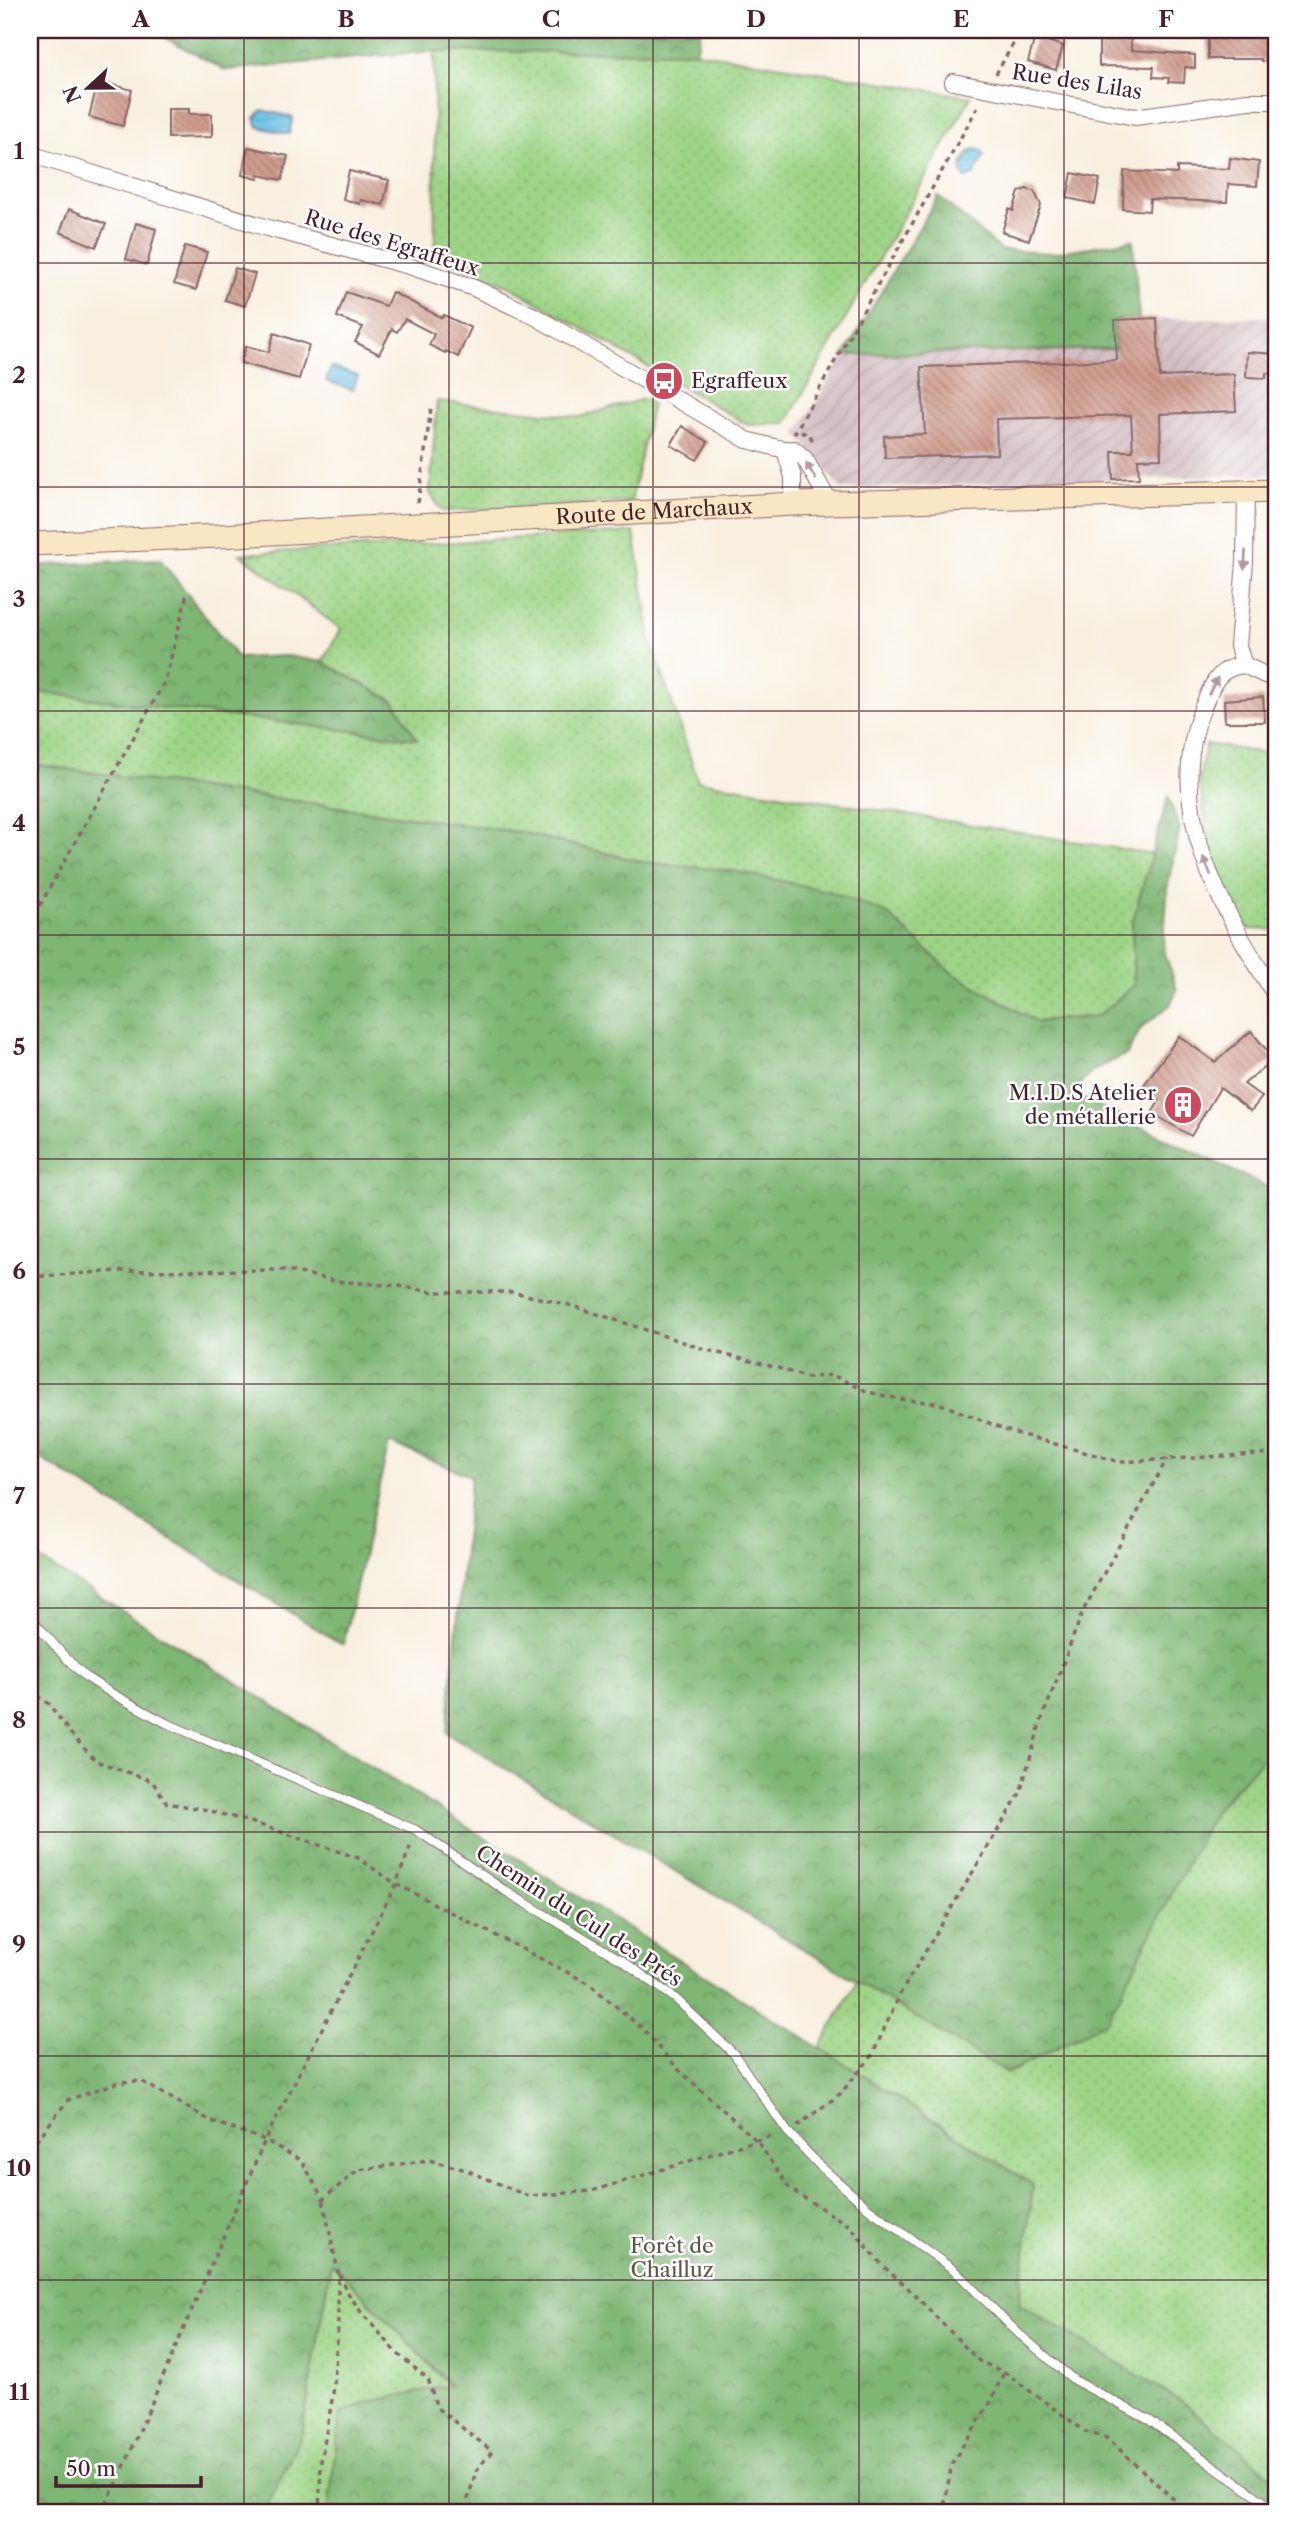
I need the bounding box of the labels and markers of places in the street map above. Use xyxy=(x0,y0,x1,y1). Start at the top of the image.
bus stop icon: Egraffeux xyxy=(643,360,685,402)
place label: Egraffeux xyxy=(691,368,788,393)
place label: M.I.D.S Atelier de métallerie xyxy=(1009,1080,1156,1129)
building icon: M.I.D.S Atelier de métallerie xyxy=(1162,1084,1204,1126)

